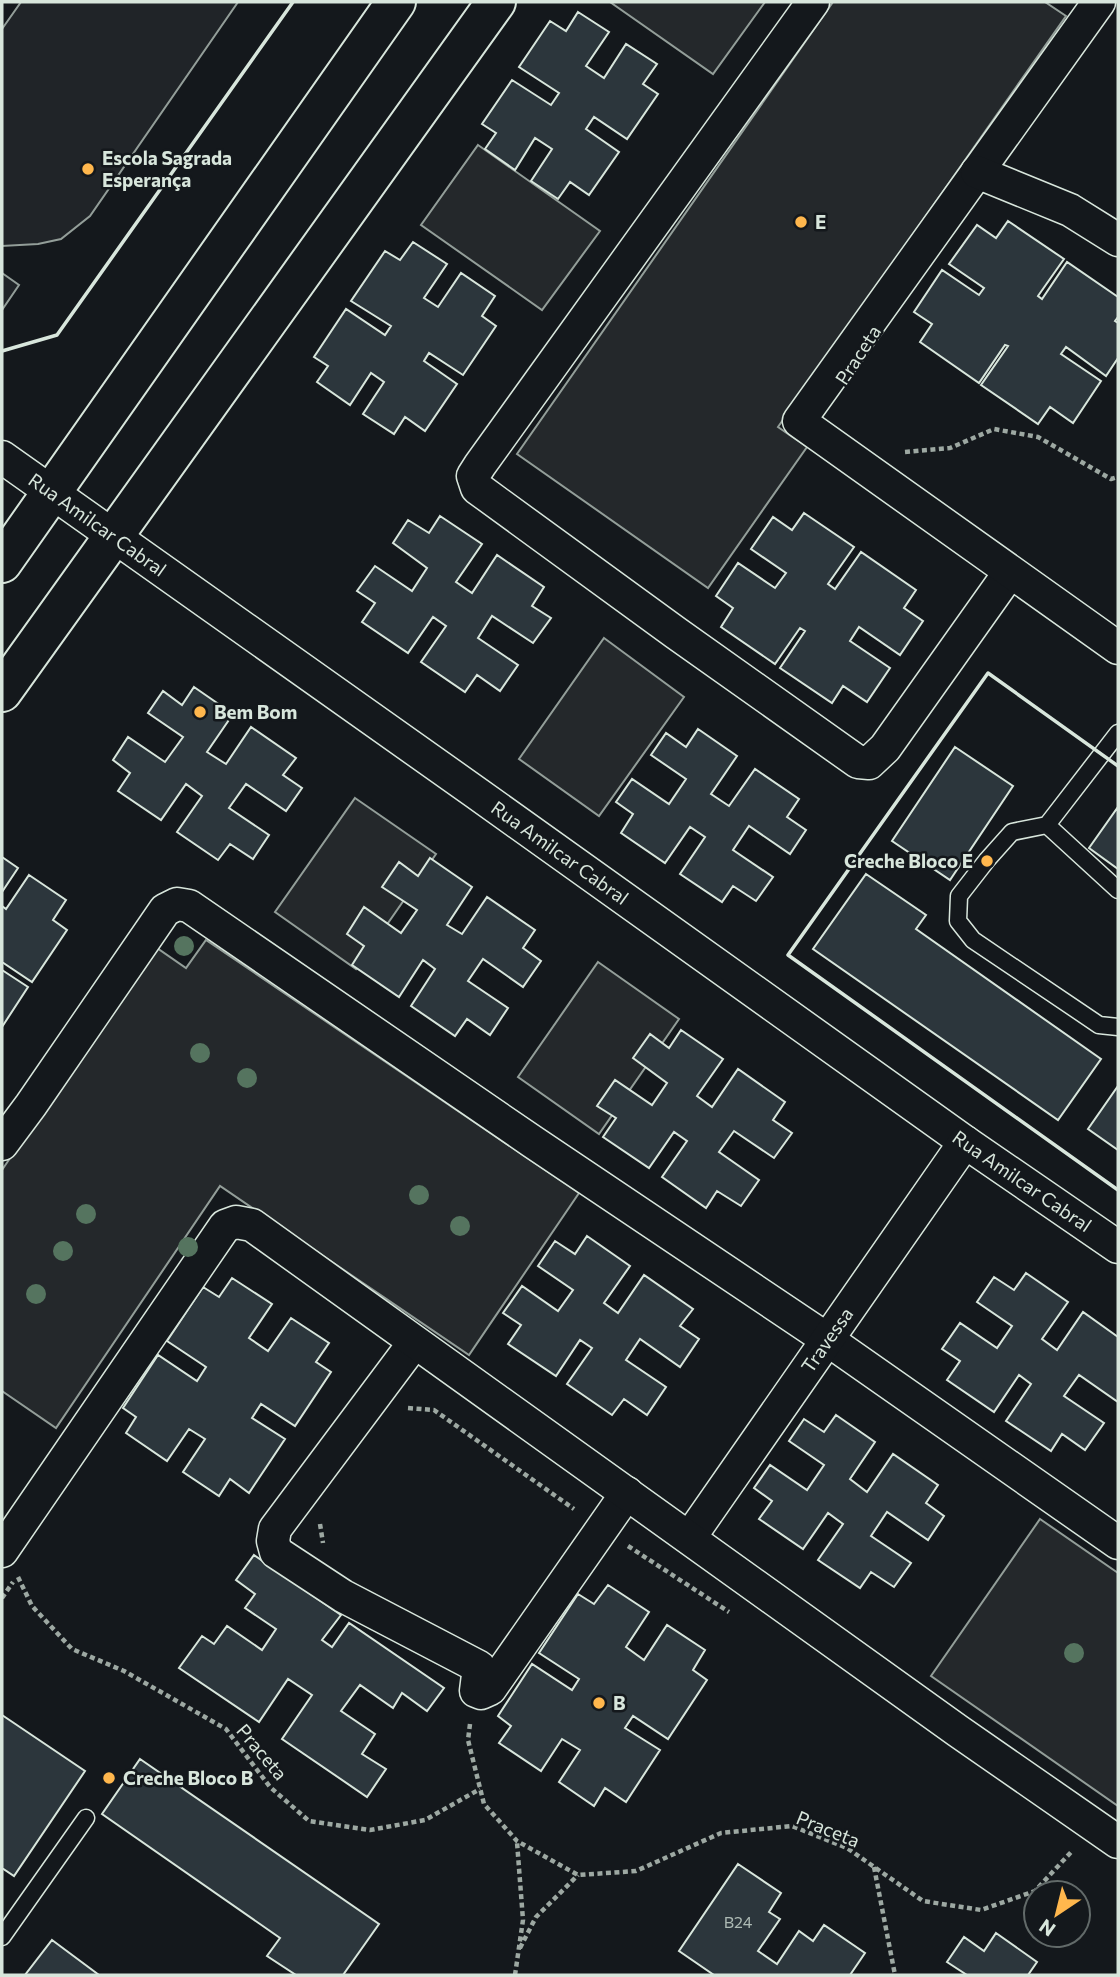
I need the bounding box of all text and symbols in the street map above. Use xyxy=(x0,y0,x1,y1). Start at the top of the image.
place label: Escola Sagrada Esperança xyxy=(102,146,232,191)
marker: Escola Sagrada Esperança xyxy=(80,161,96,177)
place label: E xyxy=(815,210,826,233)
marker: E xyxy=(793,214,809,230)
street label: Praceta xyxy=(830,321,885,389)
street label: Rua Amilcar Cabral xyxy=(25,468,171,581)
place label: Bem Bom xyxy=(214,700,297,723)
marker: Bem Bom xyxy=(192,704,208,720)
street label: Rua Amilcar Cabral xyxy=(487,795,633,909)
place label: Creche Bloco E xyxy=(844,849,973,872)
marker: Creche Bloco E xyxy=(979,853,995,869)
street label: Rua Amilcar Cabral xyxy=(949,1125,1096,1236)
street label: Travessa xyxy=(796,1303,857,1377)
place label: B xyxy=(613,1691,626,1714)
marker: B xyxy=(591,1695,607,1711)
street label: Praceta xyxy=(232,1719,292,1784)
place label: Creche Bloco B xyxy=(123,1766,253,1789)
marker: Creche Bloco B xyxy=(101,1770,117,1786)
street label: Praceta xyxy=(793,1805,863,1852)
north arrow xyxy=(1022,1879,1092,1949)
house number: B24 xyxy=(724,1912,753,1931)
text: N xyxy=(1035,1915,1059,1942)

